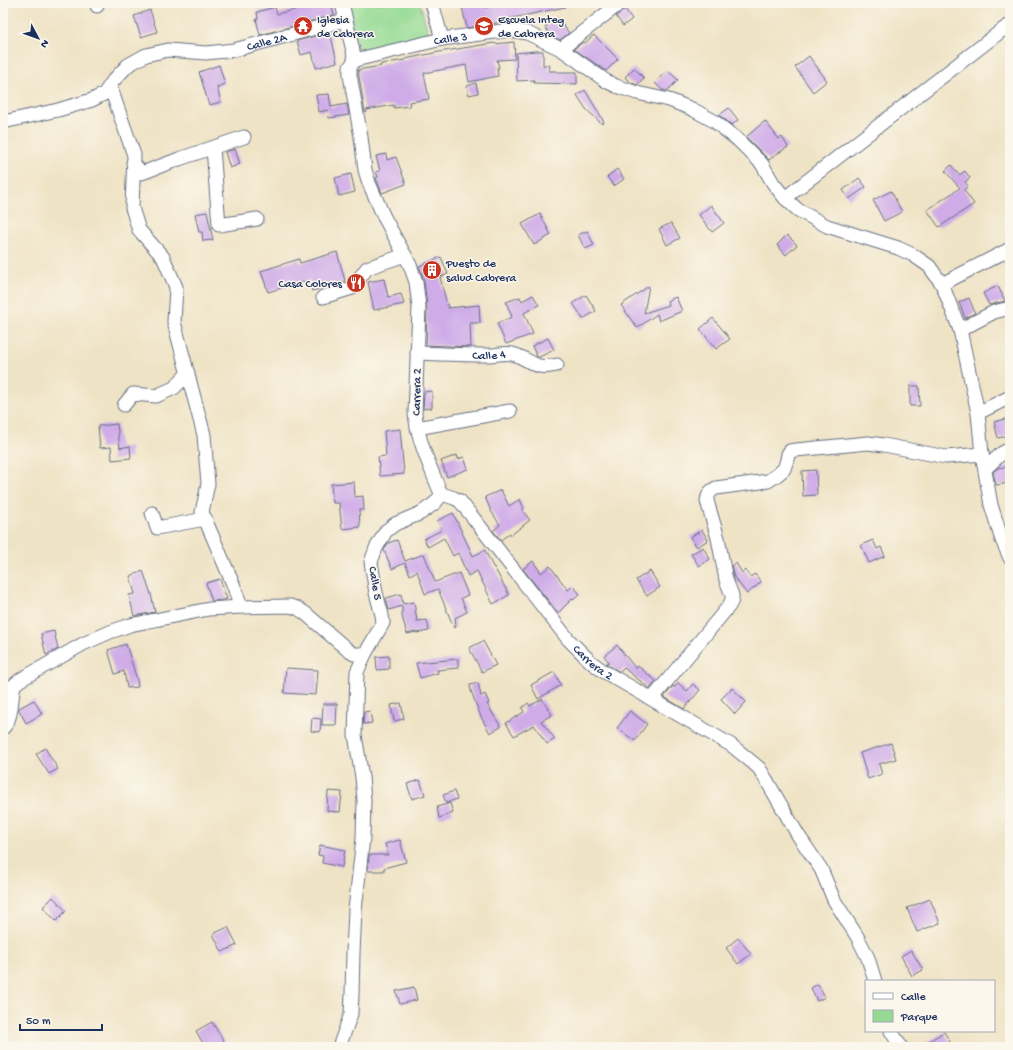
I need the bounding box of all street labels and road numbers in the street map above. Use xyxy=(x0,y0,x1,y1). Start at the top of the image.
street label: Calle 2A xyxy=(246,31,289,55)
street label: Calle 3 xyxy=(433,31,468,50)
street label: Calle 4 xyxy=(472,348,507,364)
street label: Carrera 2 xyxy=(411,368,425,416)
street label: Calle 5 xyxy=(364,565,384,601)
street label: Carrera 2 xyxy=(569,643,615,684)

